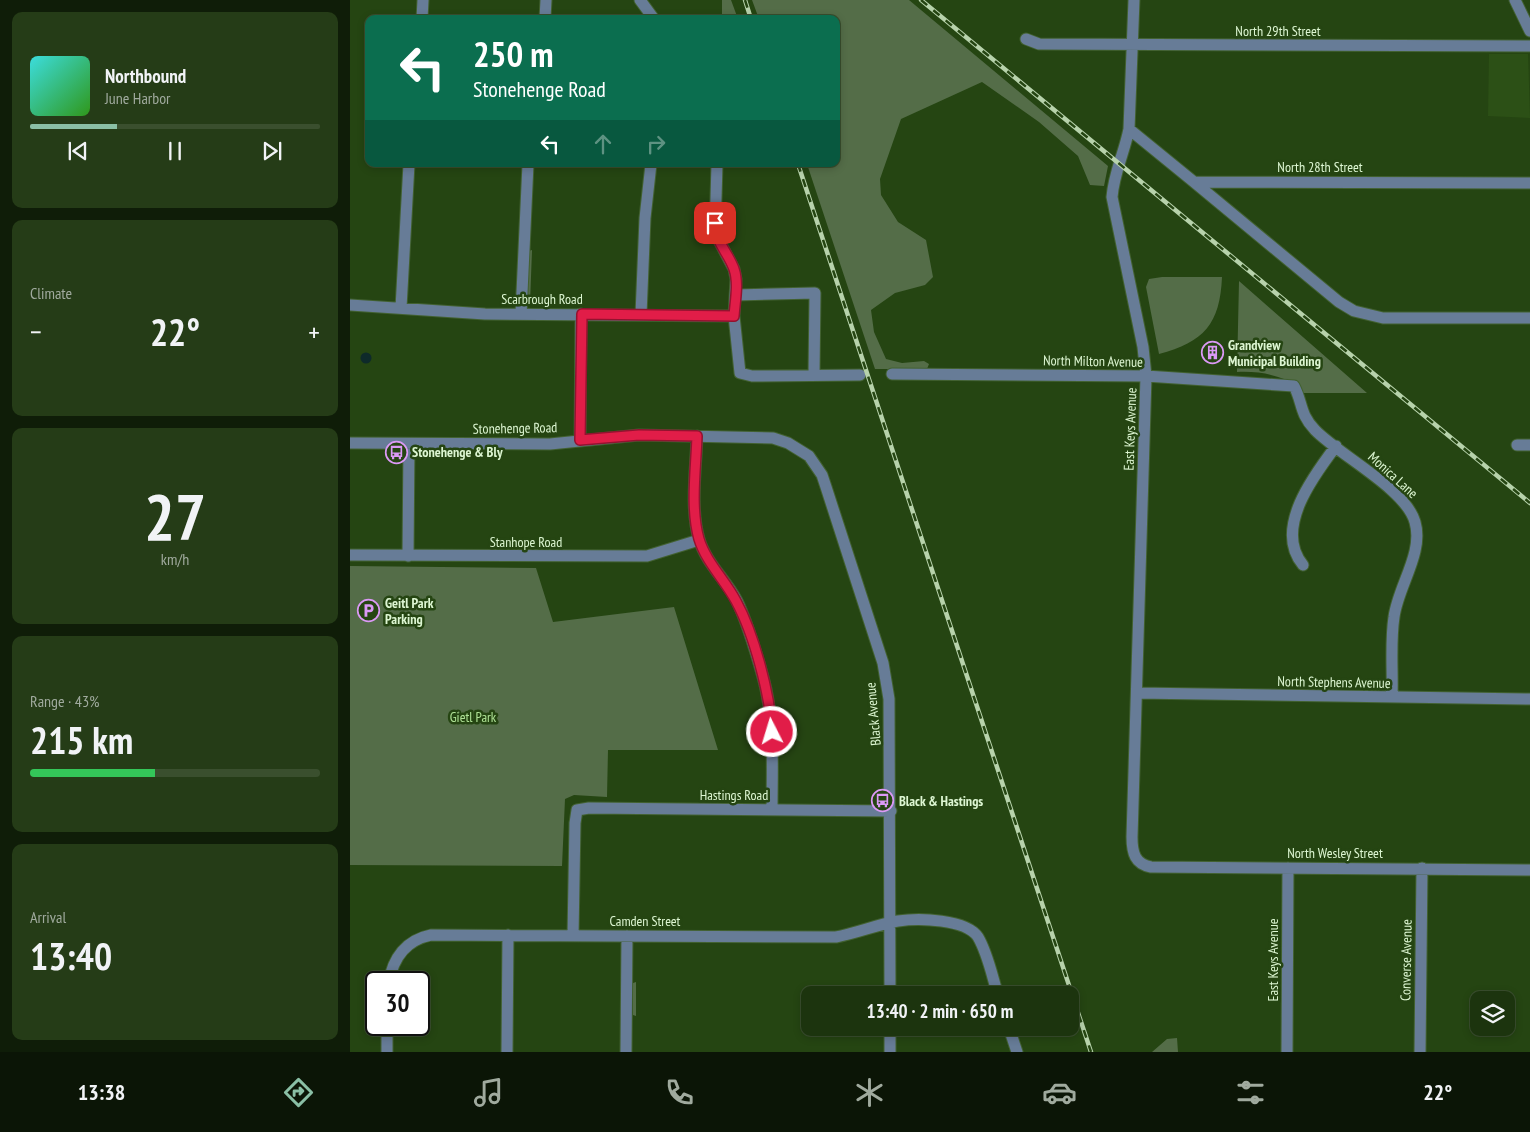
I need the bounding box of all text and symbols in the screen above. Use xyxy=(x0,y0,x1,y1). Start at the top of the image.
street label: North 29th Street xyxy=(1235,22,1321,40)
text: 250 m xyxy=(473,31,554,77)
icon: left xyxy=(390,35,455,100)
text: Northbound xyxy=(105,64,186,88)
text: Stonehenge Road xyxy=(473,75,606,103)
text: June Harbor xyxy=(105,88,170,108)
icon: left xyxy=(536,130,564,158)
icon: ahead xyxy=(589,130,617,158)
icon: right xyxy=(642,130,670,158)
icon: previous xyxy=(64,137,92,165)
icon: pause xyxy=(161,137,189,165)
icon: next xyxy=(258,137,286,165)
street label: North 28th Street xyxy=(1277,158,1363,176)
pin xyxy=(694,202,736,244)
icon: arrive xyxy=(701,209,729,237)
text: Climate xyxy=(30,283,72,303)
street label: Scarbrough Road xyxy=(501,290,583,308)
text: 22° xyxy=(150,307,200,356)
text: − xyxy=(30,313,42,350)
text: + xyxy=(308,313,320,350)
place label: Grandview Municipal Building xyxy=(1228,336,1321,370)
building icon: Grandview Municipal Building xyxy=(1200,341,1224,365)
street label: North Milton Avenue xyxy=(1043,351,1143,371)
street label: East Keys Avenue xyxy=(1120,387,1140,471)
street label: Stonehenge Road xyxy=(473,418,557,438)
bus stop icon: Stonehenge & Bly xyxy=(384,440,408,464)
place label: Stonehenge & Bly xyxy=(412,443,503,461)
street label: Monica Lane xyxy=(1364,448,1422,502)
text: 27 xyxy=(144,474,206,558)
street label: Stanhope Road xyxy=(490,533,562,551)
text: km/h xyxy=(161,549,189,569)
place label: Geitl Park Parking xyxy=(385,594,434,628)
parking icon: Geitl Park Parking xyxy=(357,599,381,623)
street label: North Stephens Avenue xyxy=(1277,672,1391,692)
street label: Black Avenue xyxy=(861,681,885,746)
text: Range · 43% xyxy=(30,691,99,711)
position arrow xyxy=(745,705,797,757)
park label: Gietl Park xyxy=(450,708,497,726)
text: 215 km xyxy=(30,715,133,764)
street label: Hastings Road xyxy=(700,786,768,804)
bus stop icon: Black & Hastings xyxy=(871,789,895,813)
place label: Black & Hastings xyxy=(899,792,983,810)
street label: North Wesley Street xyxy=(1287,844,1383,862)
text: Arrival xyxy=(30,907,66,927)
street label: Camden Street xyxy=(610,912,681,930)
street label: East Keys Avenue xyxy=(1264,918,1282,1002)
street label: Converse Avenue xyxy=(1396,919,1416,1001)
text: 13:40 xyxy=(30,931,112,980)
speed limit sign: 30 xyxy=(365,971,430,1036)
map controls xyxy=(1470,991,1515,1036)
button: layers xyxy=(1470,991,1515,1036)
text: 13:40 · 2 min · 650 m xyxy=(867,999,1013,1023)
icon: directions xyxy=(281,1075,316,1110)
icon: music xyxy=(471,1075,506,1110)
icon: phone xyxy=(662,1075,697,1110)
icon: climate xyxy=(852,1075,887,1110)
icon: car xyxy=(1042,1075,1077,1110)
icon: filters xyxy=(1233,1075,1268,1110)
text: 13:38 xyxy=(78,1078,125,1106)
text: 22° xyxy=(1423,1078,1452,1106)

